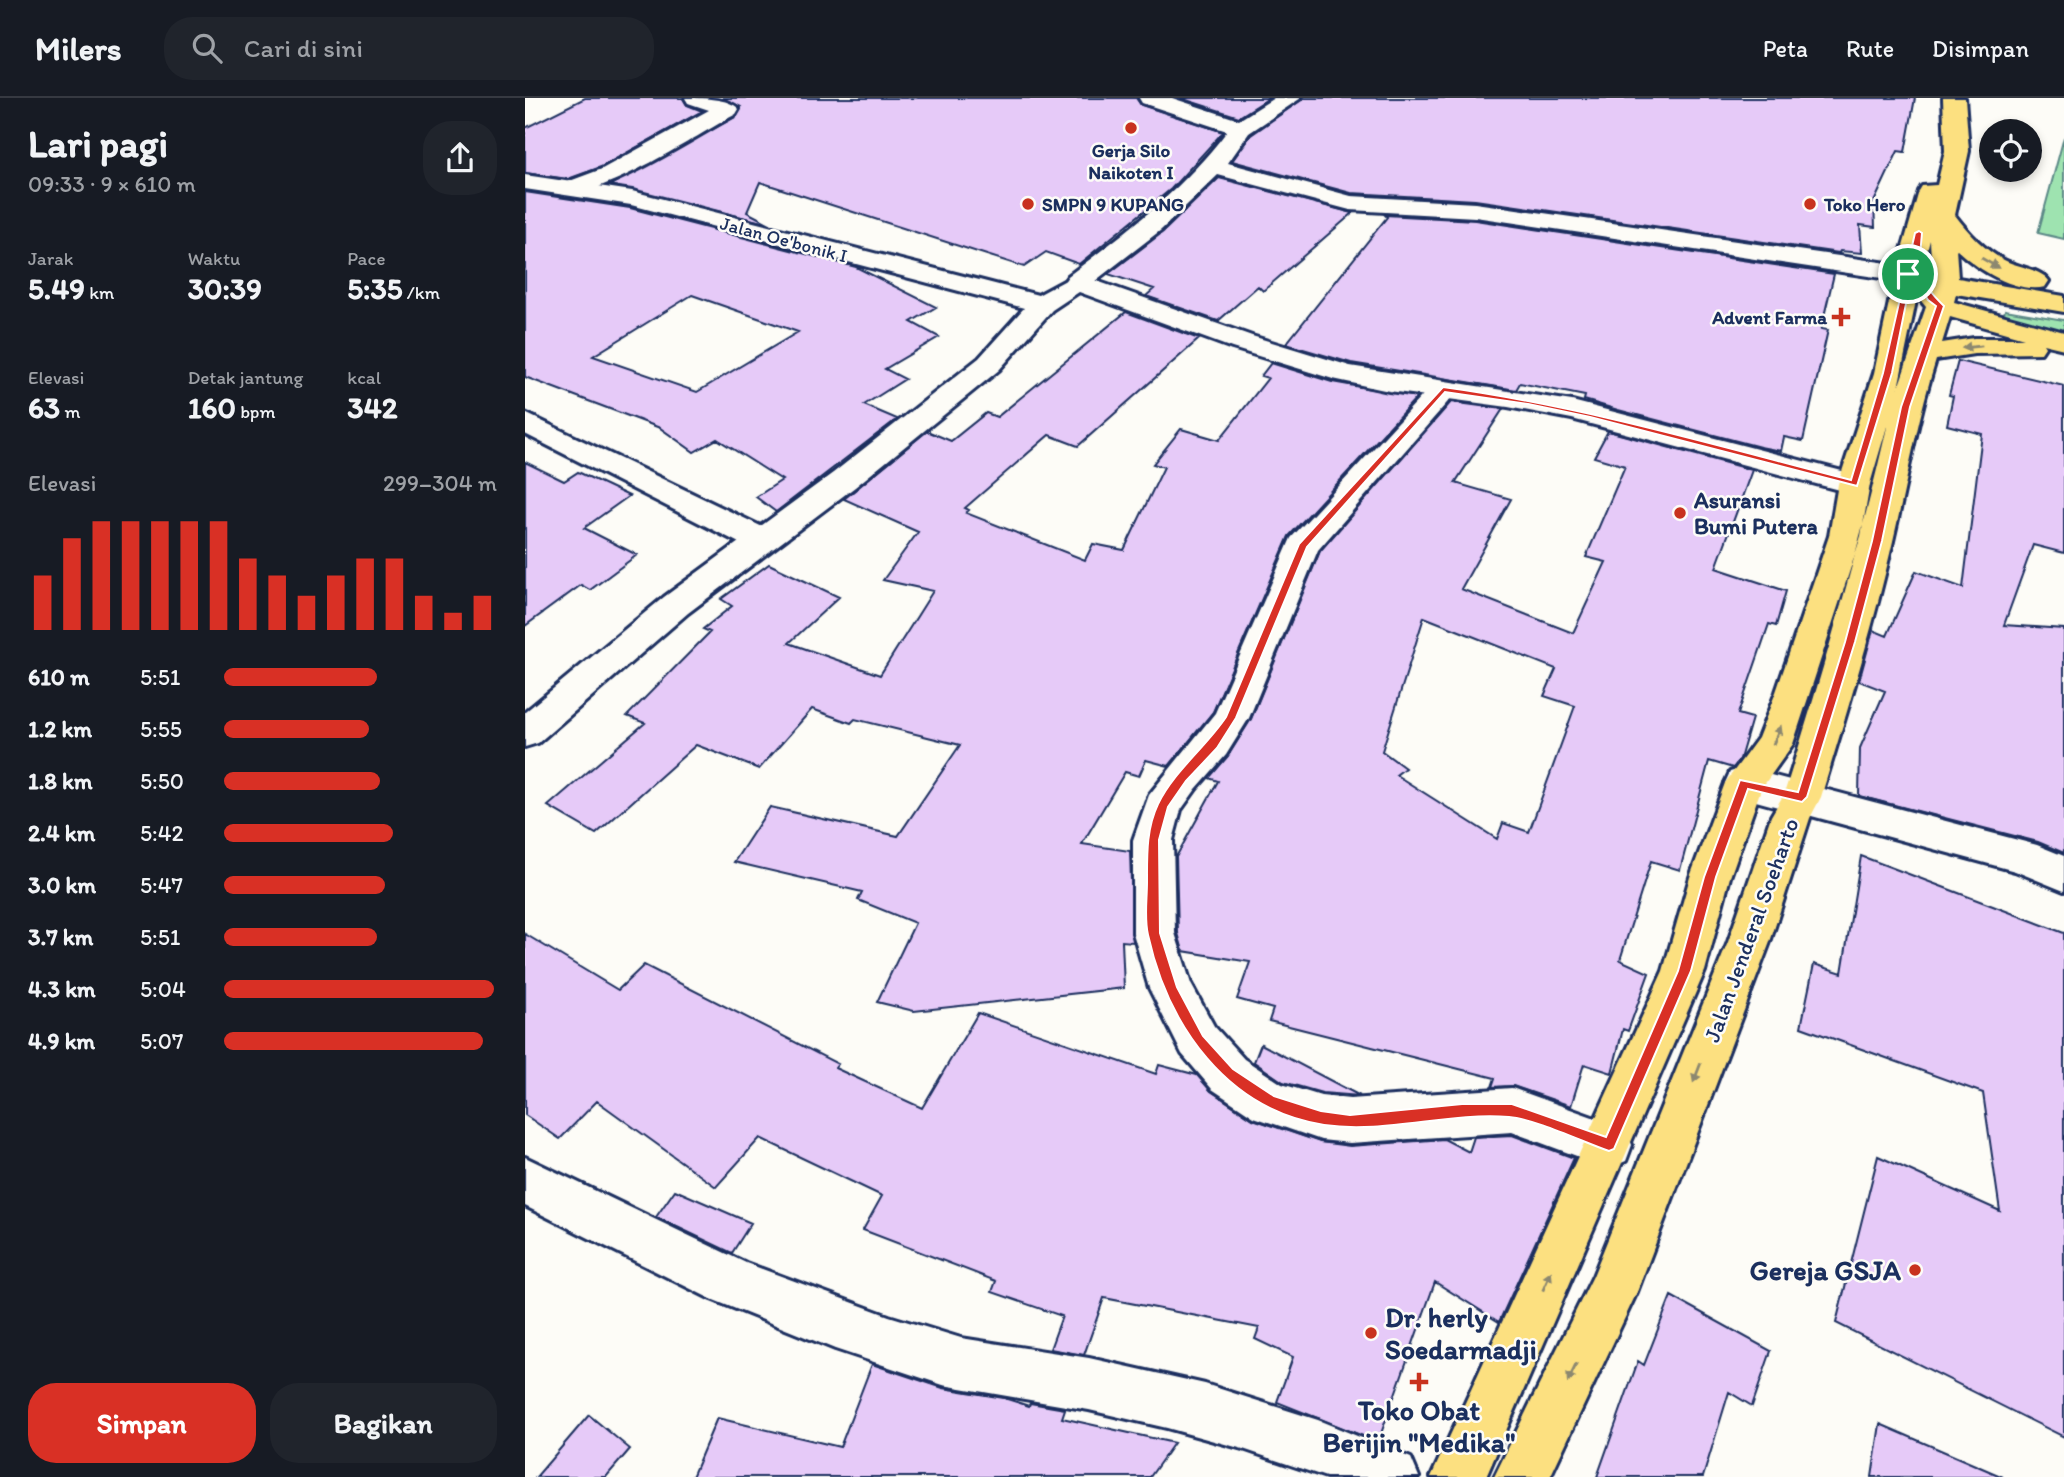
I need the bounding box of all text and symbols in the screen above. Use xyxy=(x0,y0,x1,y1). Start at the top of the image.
search box xyxy=(164,17,654,80)
text: Milers xyxy=(35,29,122,68)
icon: search xyxy=(188,29,226,67)
text: Cari di sini xyxy=(244,32,363,64)
text: Peta xyxy=(1763,34,1808,63)
text: Rute xyxy=(1846,34,1894,63)
text: Disimpan xyxy=(1932,34,2029,63)
map controls xyxy=(1979,119,2042,182)
button: locate xyxy=(1979,119,2042,182)
marker: Gerja Silo Naikoten I xyxy=(1123,120,1139,136)
text: Lari pagi xyxy=(28,121,168,167)
button: share xyxy=(423,121,497,195)
place label: Gerja Silo Naikoten I xyxy=(1088,139,1174,184)
text: 09:33 · 9 × 610 m xyxy=(28,170,196,198)
place label: SMPN 9 KUPANG xyxy=(1042,193,1184,216)
place label: Toko Hero xyxy=(1823,193,1906,216)
marker: SMPN 9 KUPANG xyxy=(1020,196,1036,212)
marker: Toko Hero xyxy=(1802,196,1818,212)
street label: Jalan Oe'bonik I xyxy=(718,211,850,268)
pin xyxy=(1878,244,1938,304)
text: Jarak xyxy=(28,247,73,270)
text: Waktu xyxy=(188,247,240,270)
text: Pace xyxy=(347,247,385,270)
icon: arrive xyxy=(1889,255,1927,293)
one-way arrow xyxy=(1980,257,2000,269)
text: 5.49 xyxy=(28,270,85,307)
text: 30:39 xyxy=(188,270,262,307)
text: 5:35 xyxy=(347,270,403,307)
text: km xyxy=(85,281,114,304)
text: /km xyxy=(403,281,440,304)
place label: Advent Farma xyxy=(1711,306,1827,329)
marker: Advent Farma xyxy=(1833,309,1849,325)
one-way arrow xyxy=(1961,342,1983,353)
text: Elevasi xyxy=(28,366,84,389)
text: Detak jantung xyxy=(188,366,303,389)
text: kcal xyxy=(347,366,381,389)
text: 63 xyxy=(28,389,60,426)
text: 160 xyxy=(188,389,236,426)
text: 342 xyxy=(347,389,398,426)
text: m xyxy=(60,400,81,423)
text: bpm xyxy=(236,400,275,423)
text: Elevasi xyxy=(28,469,96,497)
text: 299–304 m xyxy=(383,469,497,497)
place label: Asuransi Bumi Putera xyxy=(1693,486,1819,540)
marker: Asuransi Bumi Putera xyxy=(1672,505,1688,521)
text: 610 m xyxy=(28,663,90,691)
text: 5:51 xyxy=(140,663,180,691)
text: 1.2 km xyxy=(28,715,92,743)
text: 5:55 xyxy=(140,715,182,743)
one-way arrow xyxy=(1771,725,1783,745)
text: 1.8 km xyxy=(28,767,93,795)
text: 5:50 xyxy=(140,767,184,795)
street label: Jalan Jenderal Soeharto xyxy=(1697,814,1805,1046)
text: 2.4 km xyxy=(28,819,95,847)
text: 5:42 xyxy=(140,819,184,847)
text: 3.0 km xyxy=(28,871,96,899)
text: 5:47 xyxy=(140,871,183,899)
text: 3.7 km xyxy=(28,923,93,951)
text: 5:51 xyxy=(140,923,180,951)
text: 4.3 km xyxy=(28,975,96,1003)
text: 5:04 xyxy=(140,975,186,1003)
text: 4.9 km xyxy=(28,1027,95,1055)
text: 5:07 xyxy=(140,1027,183,1055)
one-way arrow xyxy=(1692,1063,1703,1084)
place label: Gereja GSJA xyxy=(1749,1253,1901,1287)
marker: Gereja GSJA xyxy=(1907,1262,1923,1278)
one-way arrow xyxy=(1541,1271,1553,1291)
place label: Dr. herly Soedarmadji xyxy=(1385,1300,1537,1366)
marker: Dr. herly Soedarmadji xyxy=(1363,1325,1379,1341)
one-way arrow xyxy=(1566,1363,1577,1383)
marker: Toko Obat Berijin "Medika" xyxy=(1411,1374,1427,1390)
button: Simpan xyxy=(28,1383,256,1463)
button: Bagikan xyxy=(270,1383,497,1463)
place label: Toko Obat Berijin "Medika" xyxy=(1322,1393,1516,1459)

